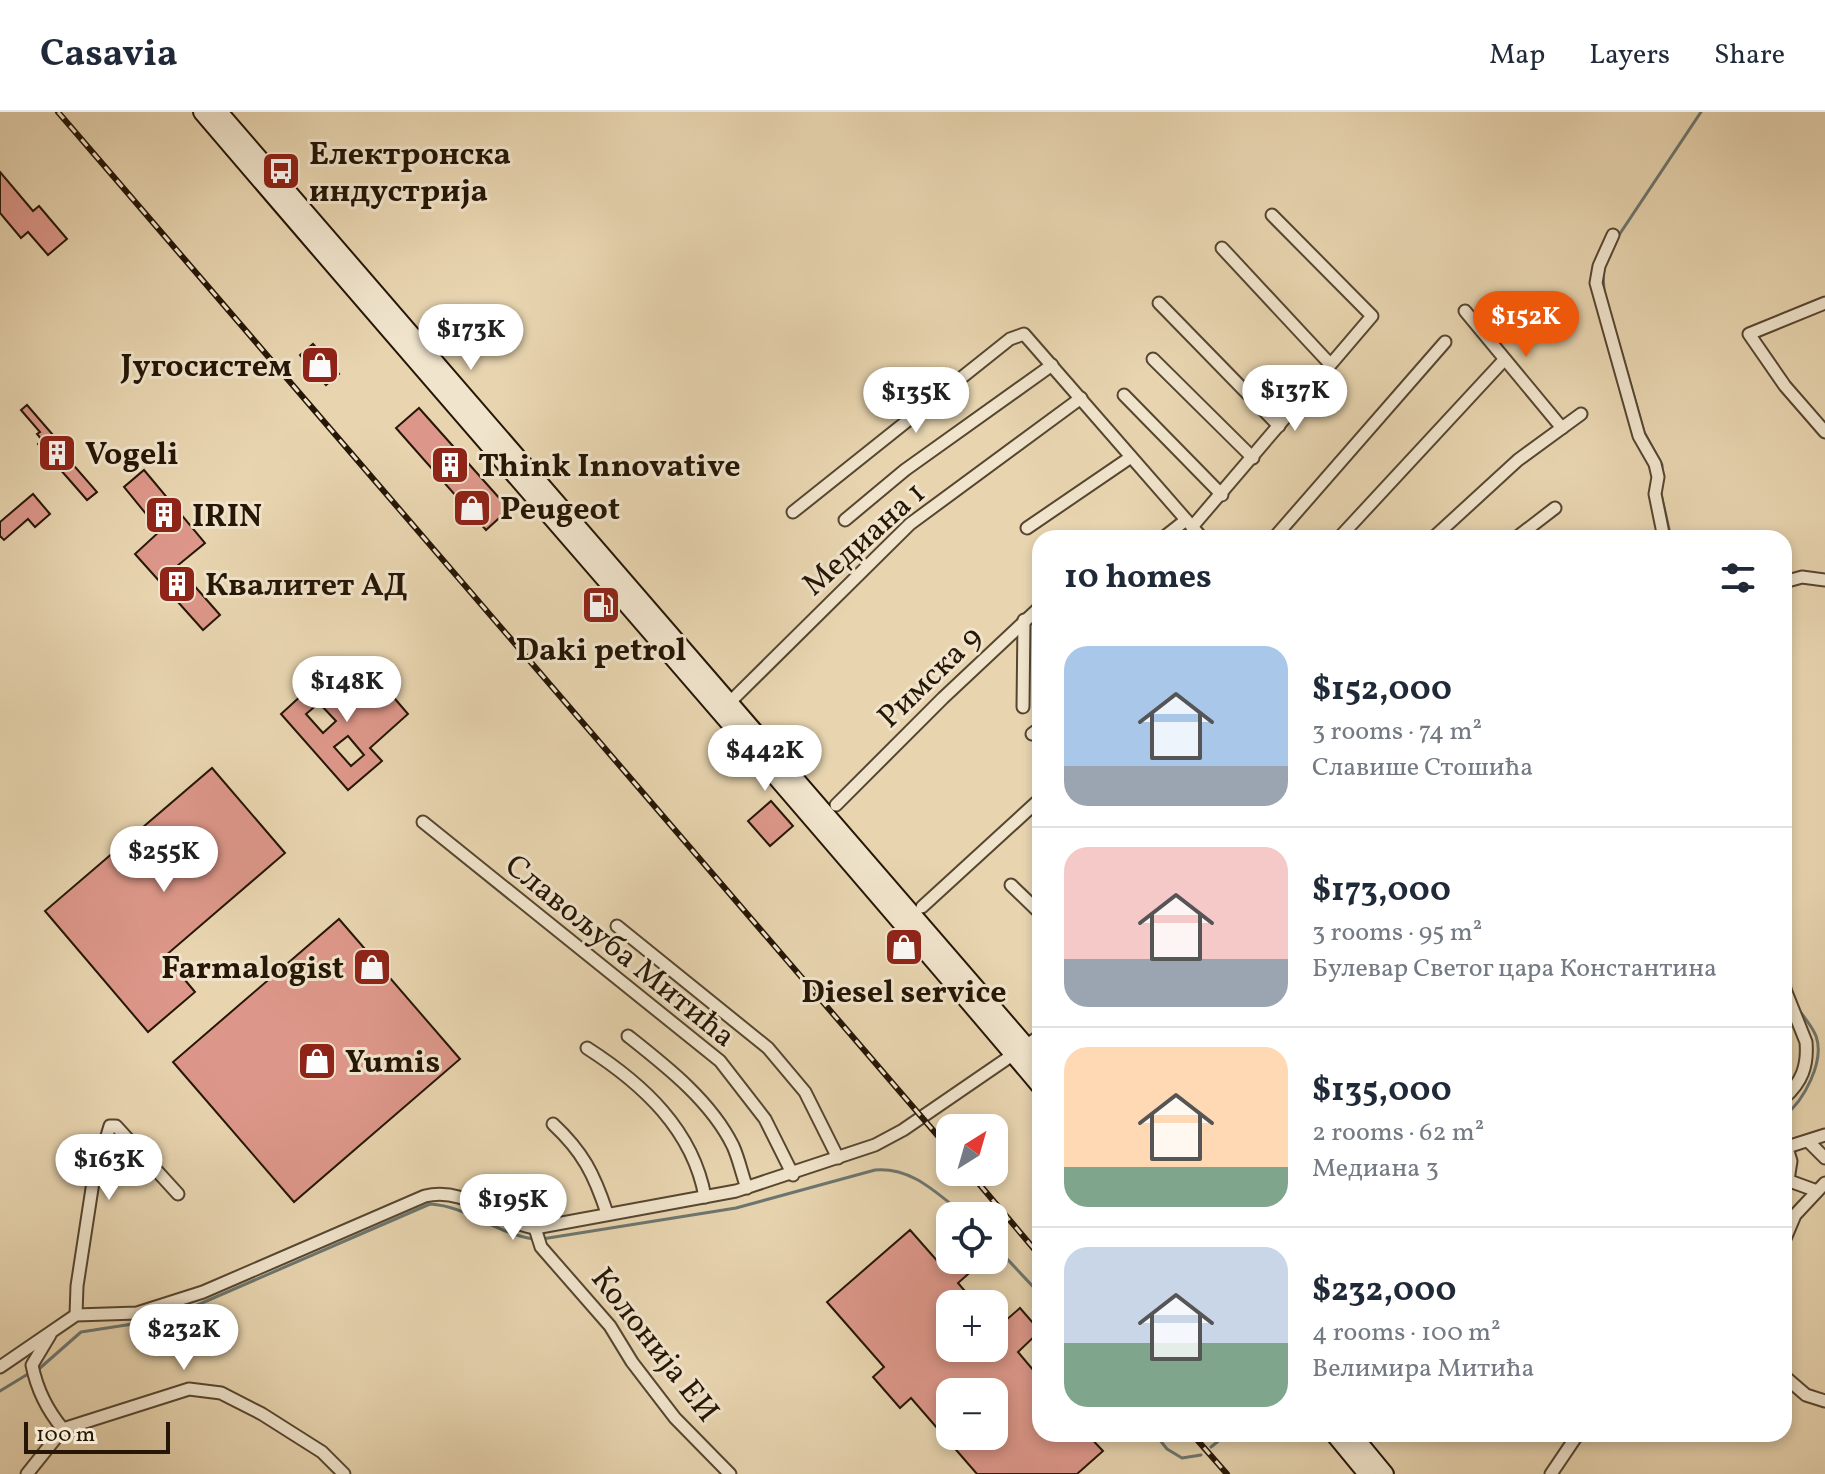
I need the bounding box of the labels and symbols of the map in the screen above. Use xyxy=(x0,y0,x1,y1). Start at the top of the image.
place label: Електронска индустрија xyxy=(309,134,511,215)
bus stop icon: Електронска индустрија xyxy=(260,150,302,192)
pin: $152K xyxy=(1470,291,1582,359)
pin: $173K xyxy=(415,304,527,372)
shop icon: Југосистем xyxy=(299,344,341,386)
place label: Југосистем xyxy=(120,346,292,390)
pin: $137K xyxy=(1239,365,1351,433)
pin: $135K xyxy=(860,367,972,435)
building icon: Vogeli xyxy=(36,432,78,474)
place label: Vogeli xyxy=(85,434,179,478)
building icon: Think Innovative xyxy=(429,444,471,486)
place label: Think Innovative xyxy=(478,446,741,490)
street label: Медиана 1 xyxy=(794,473,936,607)
shop icon: Peugeot xyxy=(451,487,493,529)
place label: Peugeot xyxy=(500,489,620,533)
building icon: IRIN xyxy=(143,494,185,536)
place label: IRIN xyxy=(192,496,262,540)
building icon: Квалитет АД xyxy=(156,563,198,605)
place label: Квалитет АД xyxy=(205,565,408,609)
fuel station icon: Daki petrol xyxy=(580,584,622,626)
street label: Римска 9 xyxy=(869,617,993,739)
place label: Daki petrol xyxy=(516,630,687,674)
pin: $148K xyxy=(291,656,403,724)
pin: $442K xyxy=(709,725,821,793)
pin: $255K xyxy=(108,826,220,894)
street label: Славољуба Митића xyxy=(494,845,744,1059)
shop icon: Diesel service xyxy=(883,926,925,968)
shop icon: Farmalogist xyxy=(351,946,393,988)
place label: Farmalogist xyxy=(161,948,344,992)
place label: Diesel service xyxy=(801,972,1007,1016)
shop icon: Yumis xyxy=(296,1040,338,1082)
place label: Yumis xyxy=(345,1042,440,1086)
north arrow xyxy=(936,1114,1008,1186)
pin: $163K xyxy=(53,1134,165,1202)
pin: $195K xyxy=(457,1174,569,1242)
street label: Колонија ЕИ xyxy=(579,1259,728,1433)
pin: $232K xyxy=(128,1304,240,1372)
scale bar xyxy=(24,1418,170,1454)

